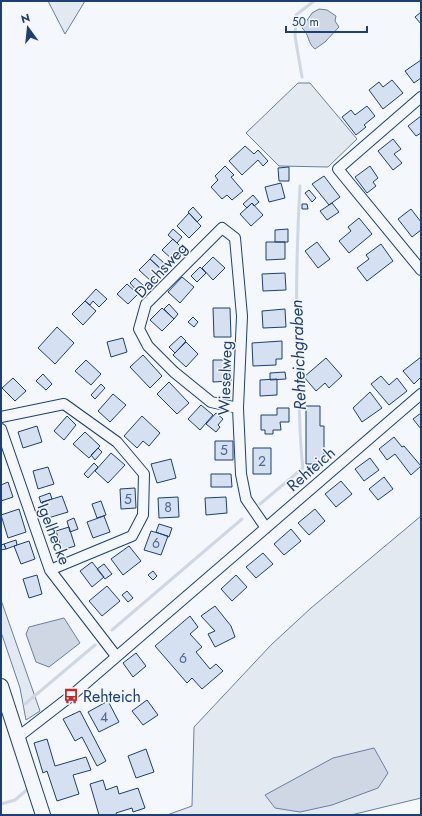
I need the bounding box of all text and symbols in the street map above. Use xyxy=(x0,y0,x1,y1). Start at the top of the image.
north arrow xyxy=(8,8,48,48)
scale bar xyxy=(286,8,367,34)
text: N xyxy=(19,9,32,27)
text: 50 m xyxy=(292,13,319,31)
street label: Dachsweg xyxy=(129,237,193,303)
water label: Rehteichgraben xyxy=(284,299,312,411)
street label: Wieselweg xyxy=(212,340,238,416)
house number: 5 xyxy=(220,440,228,460)
street label: Rehteich xyxy=(282,441,340,497)
house number: 2 xyxy=(258,451,266,471)
house number: 5 xyxy=(124,489,132,509)
house number: 8 xyxy=(164,497,172,517)
street label: Igelhecke xyxy=(32,500,76,568)
house number: 6 xyxy=(152,533,160,553)
house number: 6 xyxy=(179,648,187,668)
place label: Rehteich xyxy=(83,685,141,708)
bus stop icon: Rehteich xyxy=(62,687,80,705)
house number: 4 xyxy=(100,707,108,727)

